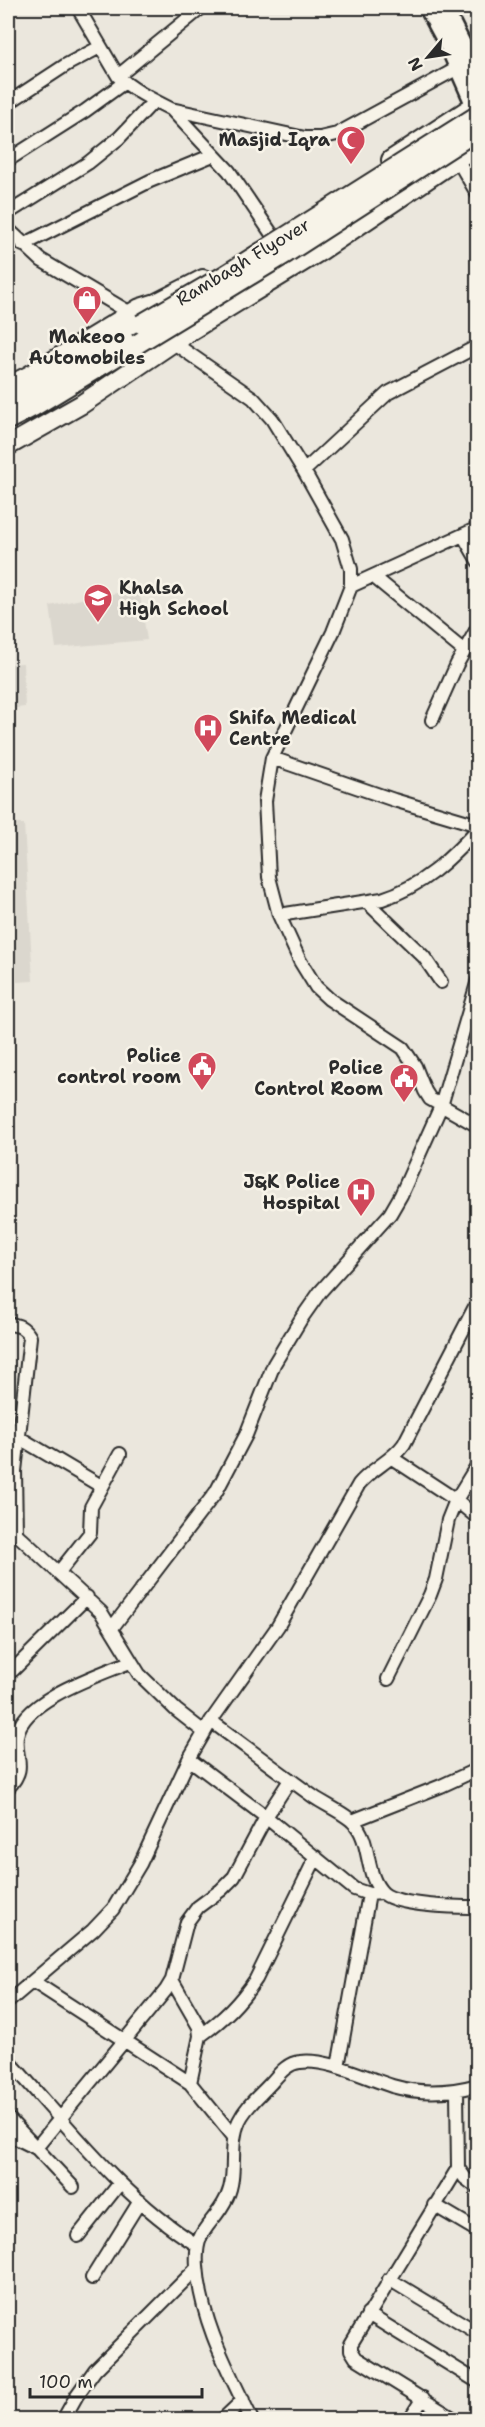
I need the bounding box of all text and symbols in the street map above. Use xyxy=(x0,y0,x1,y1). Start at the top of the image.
north arrow xyxy=(398,27,458,87)
text: N xyxy=(403,53,428,75)
mosque icon: Masjid Iqra xyxy=(335,124,367,166)
place label: Masjid Iqra xyxy=(218,128,331,152)
street label: Rambagh Flyover xyxy=(172,213,314,311)
shop icon: Makeoo Automobiles xyxy=(71,284,103,326)
place label: Makeoo Automobiles xyxy=(29,325,145,370)
place label: Khalsa High School xyxy=(119,576,228,621)
school or university icon: Khalsa High School xyxy=(82,582,114,624)
place label: Shifa Medical Centre xyxy=(229,706,356,751)
hospital icon: Shifa Medical Centre xyxy=(192,712,224,754)
place label: Police control room xyxy=(57,1044,182,1089)
public building icon: Police control room xyxy=(186,1050,218,1092)
place label: Police Control Room xyxy=(254,1056,384,1101)
public building icon: Police Control Room xyxy=(388,1062,420,1104)
place label: J&K Police Hospital xyxy=(243,1170,340,1215)
hospital icon: J&K Police Hospital xyxy=(345,1176,377,1218)
scale bar xyxy=(30,2361,202,2399)
text: 100 m xyxy=(39,2370,93,2394)

